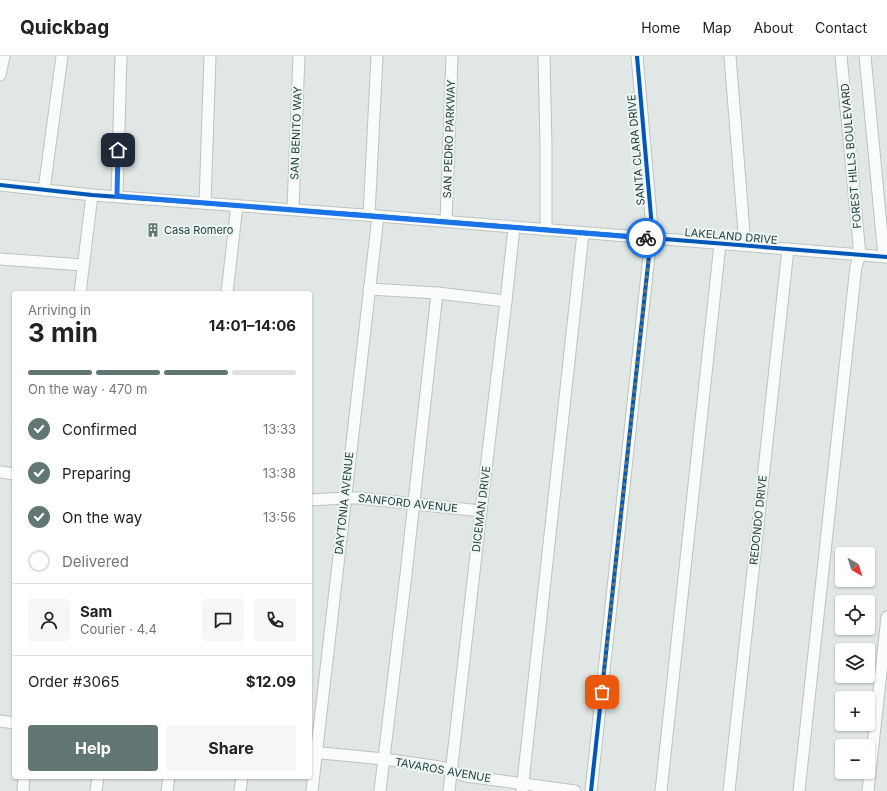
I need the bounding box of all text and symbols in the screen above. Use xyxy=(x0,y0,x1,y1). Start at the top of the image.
text: Quickbag xyxy=(20,16,109,39)
text: Home xyxy=(641,19,680,36)
text: Map xyxy=(702,19,732,36)
text: About xyxy=(754,19,793,36)
text: Contact xyxy=(815,19,867,36)
street label: SAN PEDRO PARKWAY xyxy=(440,79,458,199)
street label: FOREST HILLS BOULEVARD xyxy=(838,83,864,229)
street label: SAN BENITO WAY xyxy=(287,85,305,180)
street label: SANTA CLARA DRIVE xyxy=(624,94,648,206)
pin xyxy=(101,133,135,167)
icon: home xyxy=(107,139,129,161)
courier xyxy=(626,218,666,258)
building icon: Casa Romero xyxy=(145,222,161,238)
place label: Casa Romero xyxy=(164,223,234,237)
street label: LAKELAND DRIVE xyxy=(684,225,778,247)
icon: bike xyxy=(635,227,657,249)
text: Arriving in xyxy=(28,302,91,318)
text: 14:01–14:06 xyxy=(209,316,296,335)
text: 3 min xyxy=(28,317,98,348)
text: On the way · 470 m xyxy=(28,381,147,397)
icon: check xyxy=(28,418,50,440)
text: Confirmed xyxy=(62,420,137,439)
text: 13:33 xyxy=(263,421,296,437)
street label: DAYTONIA AVENUE xyxy=(332,451,356,555)
icon: check xyxy=(28,462,50,484)
text: Preparing xyxy=(62,464,131,483)
text: 13:38 xyxy=(263,465,296,481)
street label: DICEMAN DRIVE xyxy=(469,465,493,553)
street label: REDONDO DRIVE xyxy=(746,475,770,565)
street label: SANFORD AVENUE xyxy=(358,491,458,515)
icon: check xyxy=(28,506,50,528)
text: On the way xyxy=(62,508,142,527)
text: 13:56 xyxy=(263,509,296,525)
north arrow xyxy=(835,547,875,587)
map controls xyxy=(835,547,875,779)
text: Delivered xyxy=(62,552,129,571)
button: locate xyxy=(835,595,875,635)
button: person xyxy=(28,599,70,641)
button: chat xyxy=(202,599,244,641)
button: phone xyxy=(254,599,296,641)
text: Sam xyxy=(80,602,112,621)
text: Courier · 4.4 xyxy=(80,621,157,637)
button: layers xyxy=(835,643,875,683)
text: Order #3065 xyxy=(28,672,119,691)
text: $12.09 xyxy=(246,672,296,691)
pin xyxy=(585,675,619,709)
icon: bag xyxy=(591,681,613,703)
button: + xyxy=(835,691,875,731)
button: Help xyxy=(28,725,158,771)
button: Share xyxy=(166,725,296,771)
button: − xyxy=(835,739,875,779)
street label: TAVAROS AVENUE xyxy=(394,755,492,785)

